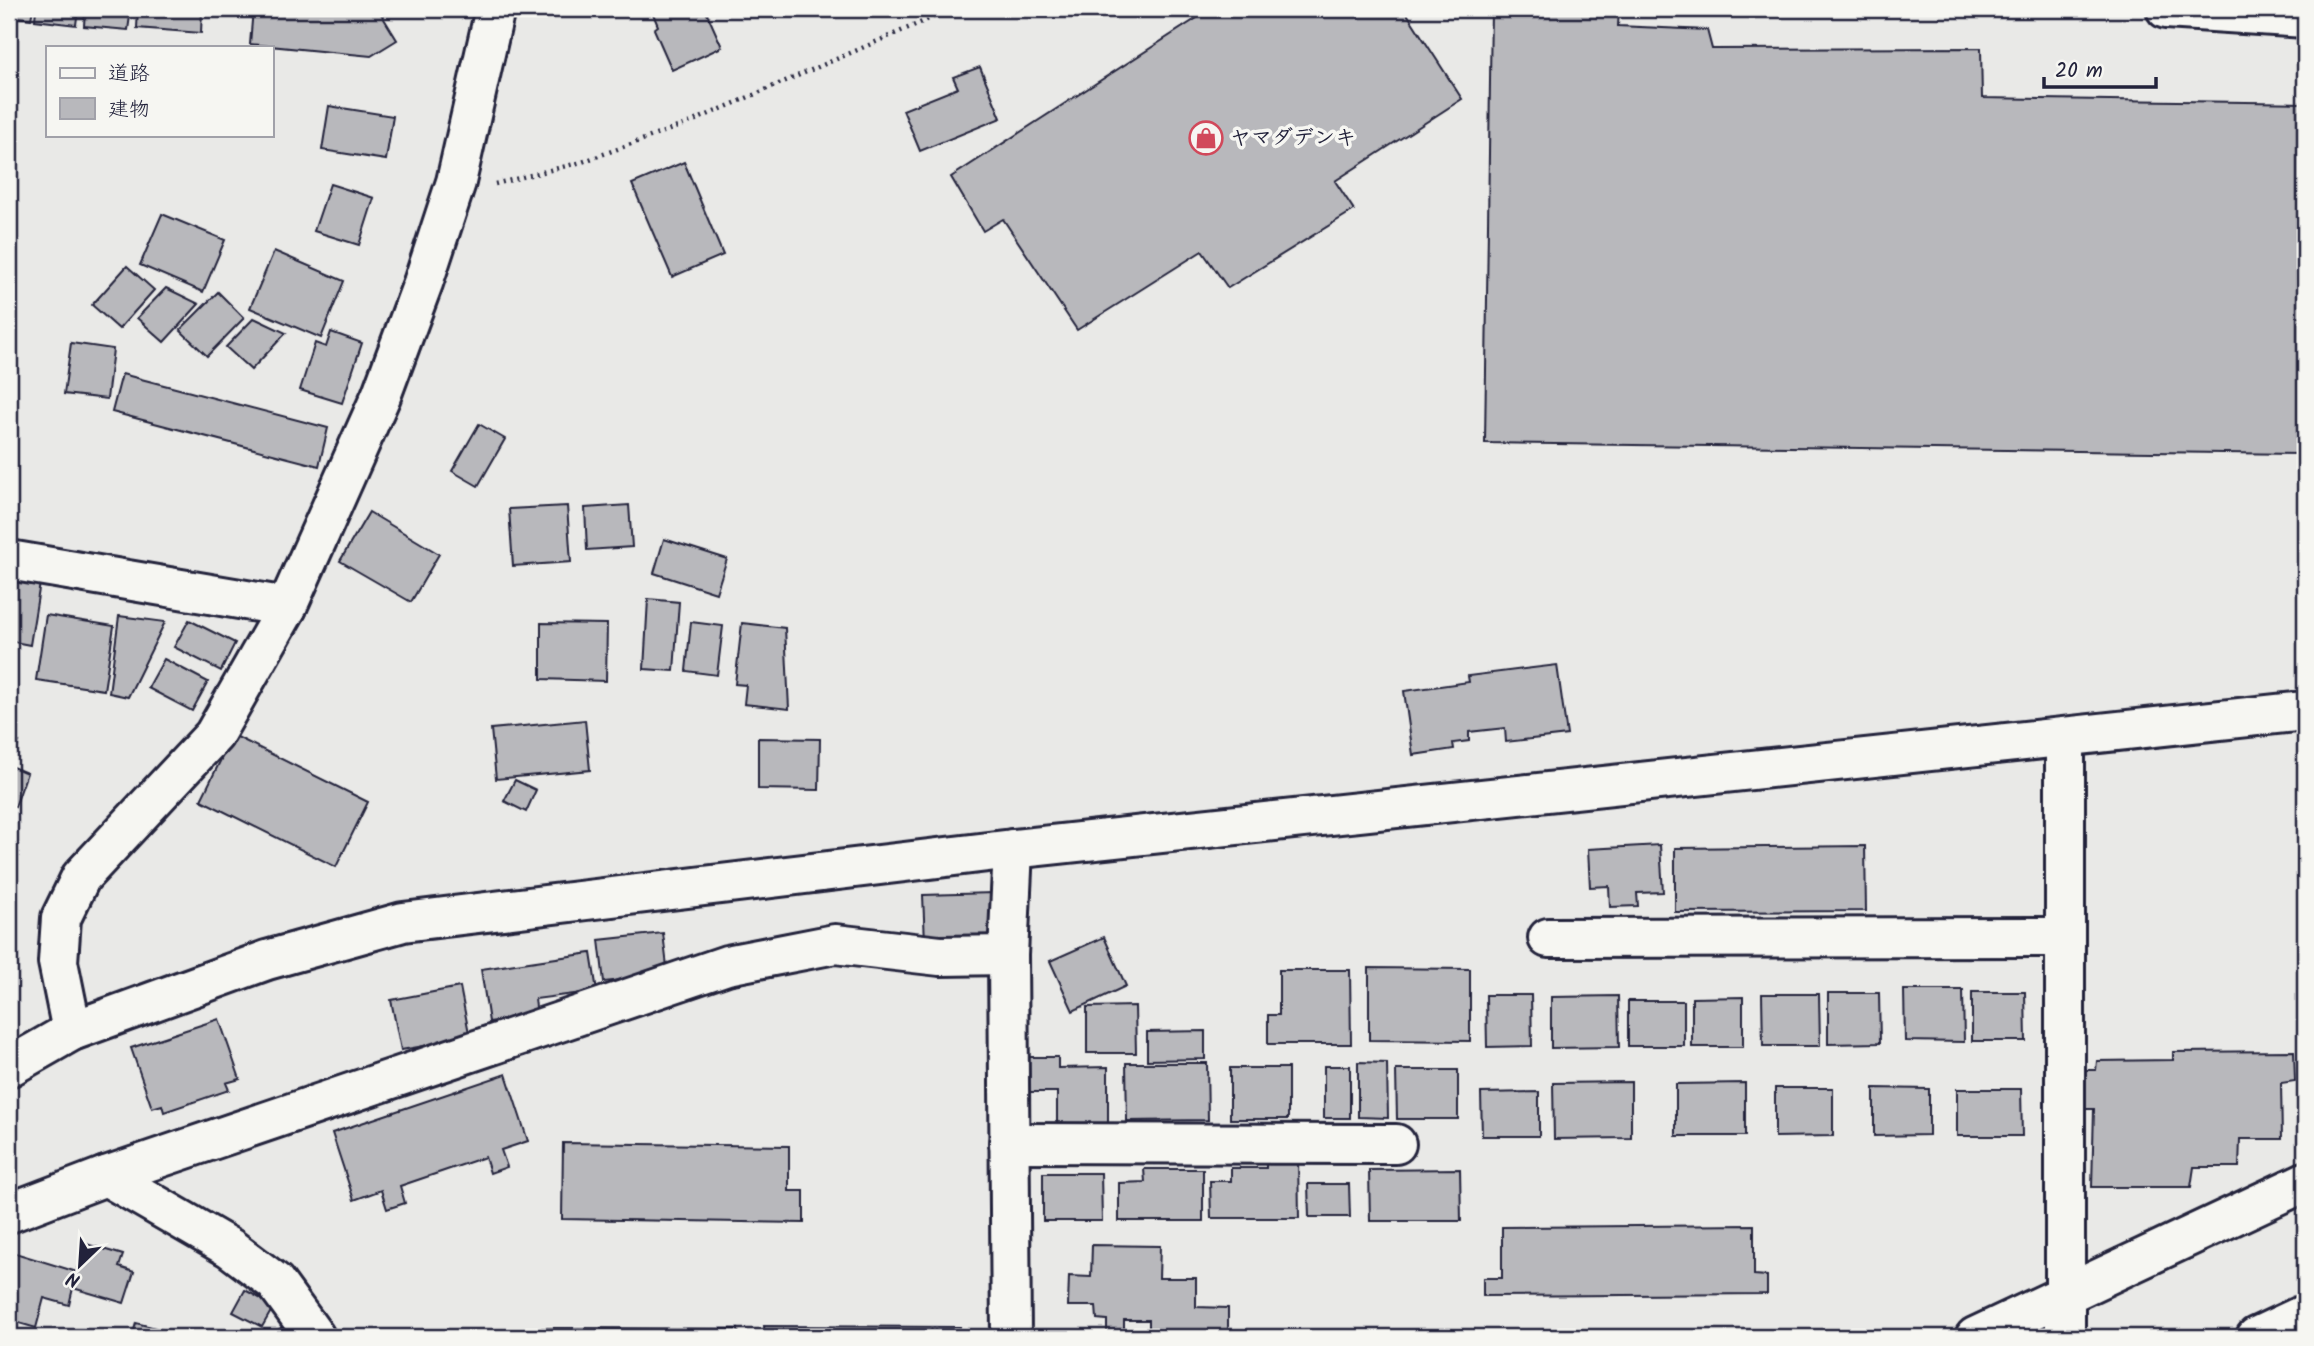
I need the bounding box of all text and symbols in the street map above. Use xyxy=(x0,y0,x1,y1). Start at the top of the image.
legend xyxy=(46,46,273,136)
scale bar xyxy=(2044,46,2156,90)
text: 20 m xyxy=(2055,55,2103,88)
text: 道路 xyxy=(108,58,150,91)
text: 建物 xyxy=(108,94,150,127)
shop icon: ヤマダデンキ xyxy=(1187,119,1225,157)
place label: ヤマダデンキ xyxy=(1230,122,1356,155)
north arrow xyxy=(46,1230,116,1300)
text: N xyxy=(62,1262,85,1295)

